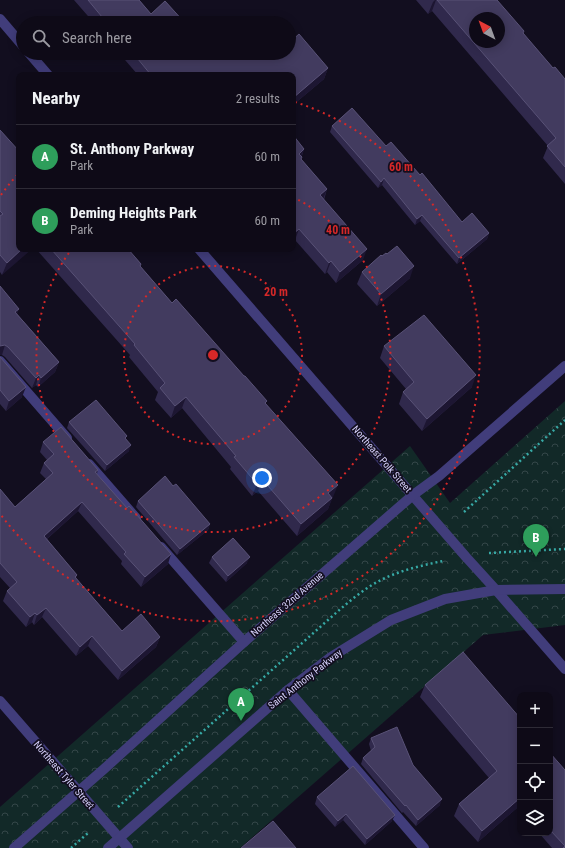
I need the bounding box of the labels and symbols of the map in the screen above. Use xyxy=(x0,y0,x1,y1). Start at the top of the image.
north arrow xyxy=(469,12,505,48)
text: 60 m xyxy=(389,160,413,174)
text: 40 m xyxy=(326,223,350,237)
text: 20 m xyxy=(264,285,288,299)
centre of rings xyxy=(206,348,220,362)
street label: Northeast Polk Street xyxy=(350,423,414,495)
your location xyxy=(252,468,272,488)
pin: B xyxy=(523,524,549,557)
street label: Northeast 32nd Avenue xyxy=(249,569,326,638)
street label: Saint Anthony Parkway xyxy=(266,647,344,711)
pin: A xyxy=(228,688,254,721)
street label: Northeast Tyler Street xyxy=(32,739,96,811)

